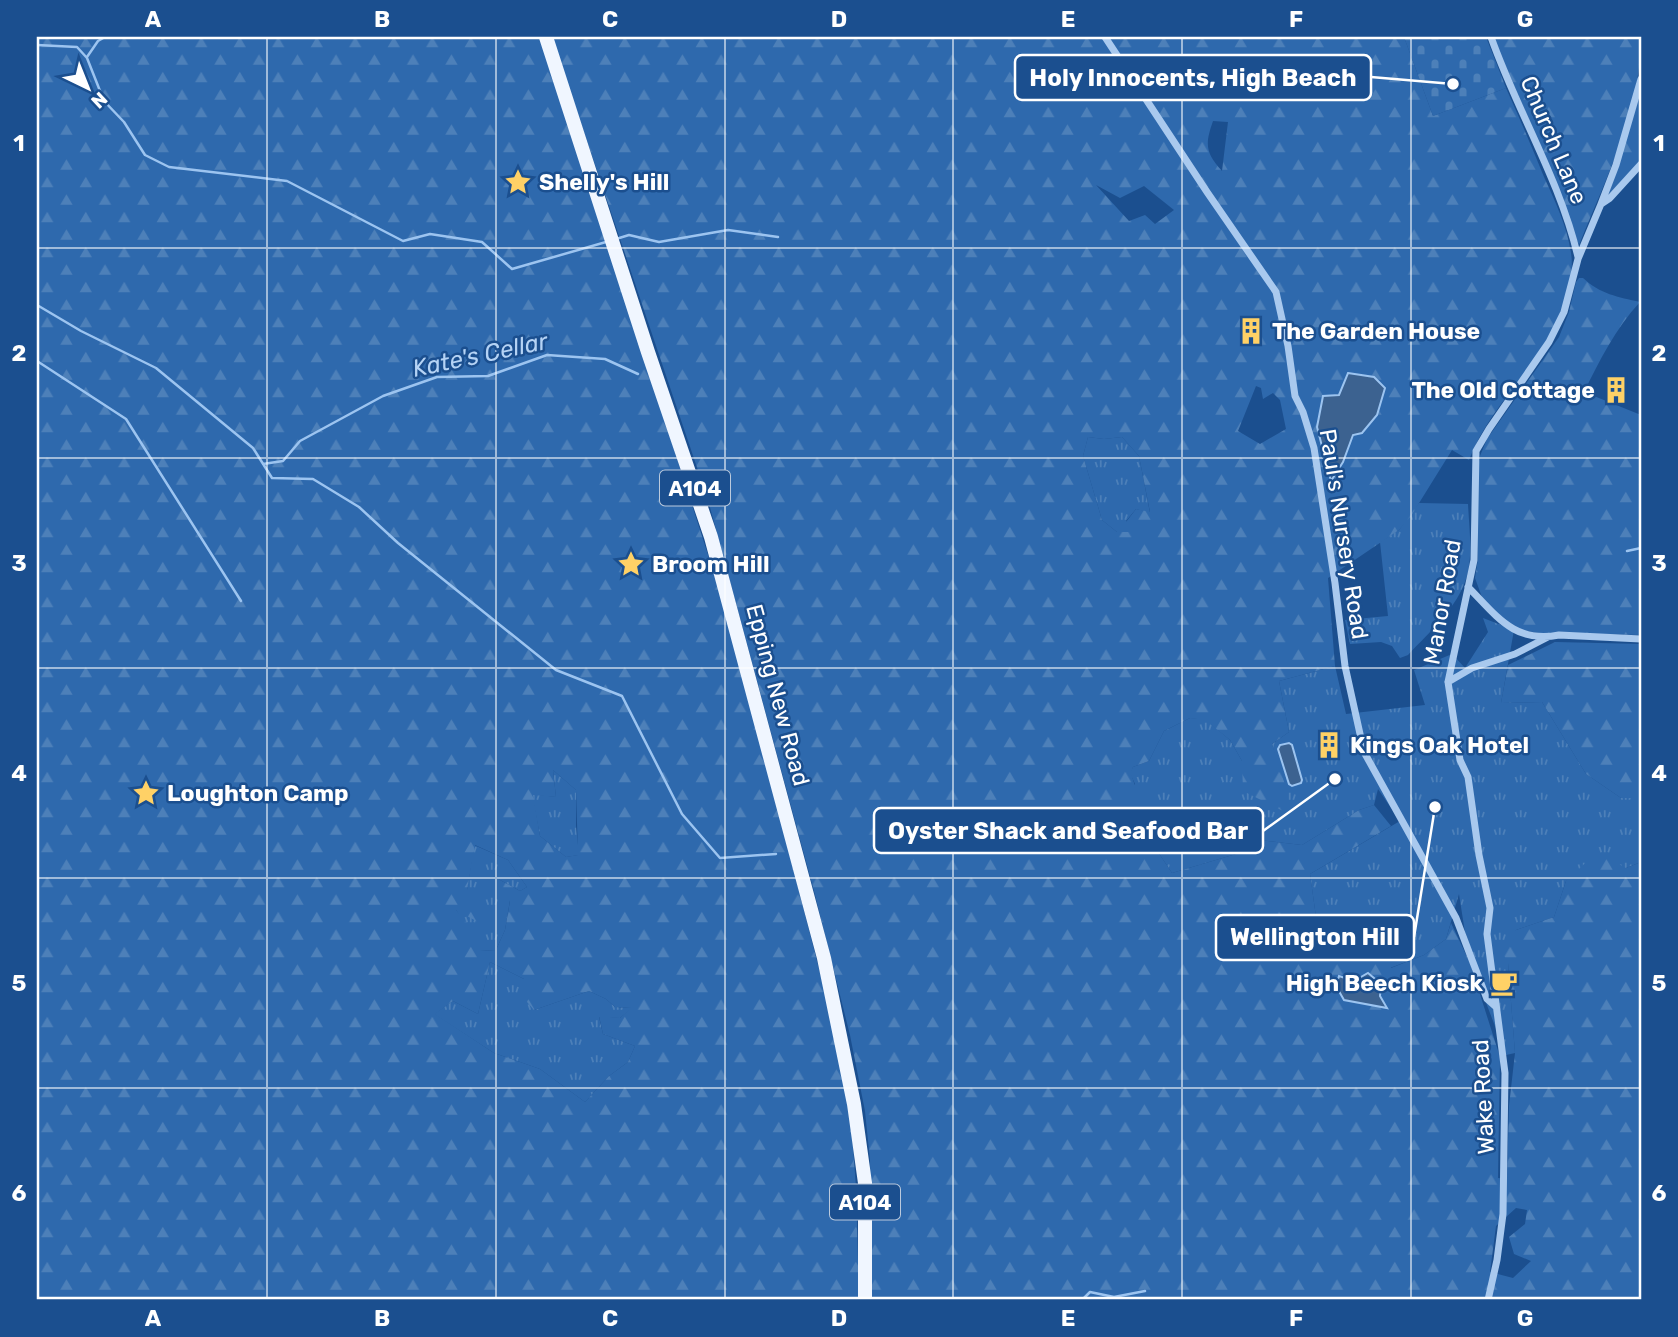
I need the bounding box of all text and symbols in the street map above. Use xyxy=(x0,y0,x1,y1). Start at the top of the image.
text: A xyxy=(145,5,162,33)
text: B xyxy=(374,5,390,33)
text: C xyxy=(602,5,618,33)
text: D xyxy=(831,5,847,33)
text: E xyxy=(1061,5,1075,33)
text: F xyxy=(1289,5,1303,33)
text: G xyxy=(1517,5,1533,33)
north arrow xyxy=(52,52,122,122)
callout: Holy Innocents, High Beach xyxy=(1015,55,1371,100)
text: Holy Innocents, High Beach xyxy=(1029,64,1357,92)
street label: Church Lane xyxy=(1514,72,1594,208)
text: N xyxy=(86,87,112,113)
text: 1 xyxy=(13,129,25,157)
text: 1 xyxy=(1653,129,1665,157)
place icon: Shelly's Hill xyxy=(503,167,533,197)
place label: Shelly's Hill xyxy=(539,168,669,196)
building icon: The Garden House xyxy=(1236,316,1266,346)
place label: The Garden House xyxy=(1272,317,1480,345)
water label: Kate's Cellar xyxy=(410,327,551,383)
text: 2 xyxy=(12,339,26,367)
text: 2 xyxy=(1652,339,1666,367)
building icon: The Old Cottage xyxy=(1601,375,1631,405)
place label: The Old Cottage xyxy=(1412,376,1595,404)
street label: Paul's Nursery Road xyxy=(1314,427,1374,641)
road number: A104 xyxy=(660,470,730,505)
street label: Manor Road xyxy=(1417,537,1467,667)
text: 3 xyxy=(11,549,27,577)
place icon: Broom Hill xyxy=(616,549,646,579)
text: 3 xyxy=(1651,549,1667,577)
place label: Broom Hill xyxy=(652,550,769,578)
street label: Epping New Road xyxy=(740,601,816,789)
building icon: Kings Oak Hotel xyxy=(1314,730,1344,760)
place label: Kings Oak Hotel xyxy=(1350,731,1529,759)
text: 4 xyxy=(11,759,27,787)
text: 4 xyxy=(1651,759,1667,787)
place icon: Loughton Camp xyxy=(131,778,161,808)
place label: Loughton Camp xyxy=(167,779,349,807)
callout: Oyster Shack and Seafood Bar xyxy=(874,808,1263,853)
text: Oyster Shack and Seafood Bar xyxy=(888,817,1248,845)
callout: Wellington Hill xyxy=(1216,915,1414,960)
text: Wellington Hill xyxy=(1230,923,1400,951)
cafe icon: High Beech Kiosk xyxy=(1489,968,1519,998)
text: 5 xyxy=(12,969,27,997)
place label: High Beech Kiosk xyxy=(1286,969,1484,997)
text: 5 xyxy=(1652,969,1667,997)
street label: Wake Road xyxy=(1466,1039,1500,1155)
text: 6 xyxy=(12,1179,27,1207)
text: 6 xyxy=(1652,1179,1667,1207)
road number: A104 xyxy=(830,1184,900,1220)
text: A xyxy=(145,1304,162,1332)
text: B xyxy=(374,1304,390,1332)
text: C xyxy=(602,1304,618,1332)
text: D xyxy=(831,1304,847,1332)
text: E xyxy=(1061,1304,1075,1332)
text: F xyxy=(1289,1304,1303,1332)
text: G xyxy=(1517,1304,1533,1332)

